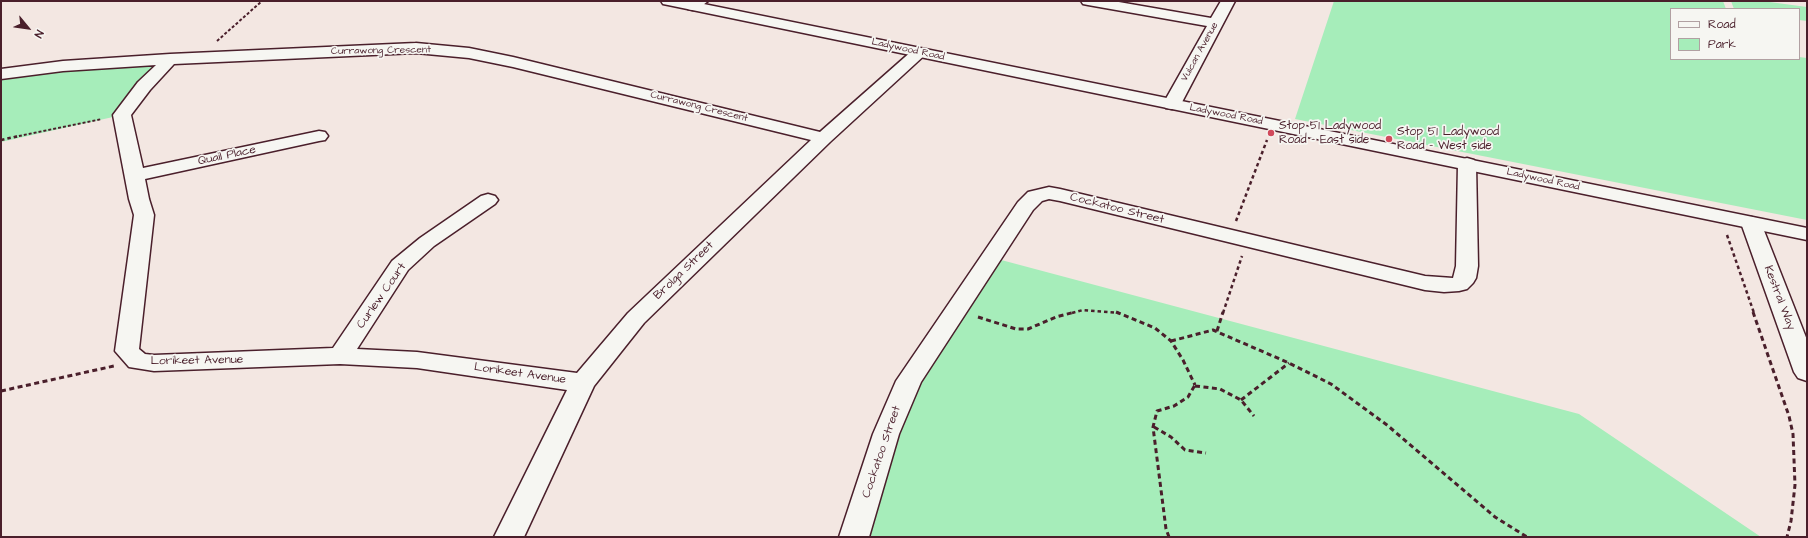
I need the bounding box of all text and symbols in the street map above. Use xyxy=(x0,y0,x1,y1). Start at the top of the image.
north arrow xyxy=(8,8,48,48)
legend xyxy=(1670,8,1800,60)
text: Road xyxy=(1708,16,1736,33)
street label: Vulcan Avenue xyxy=(1179,20,1221,84)
text: N xyxy=(31,27,47,41)
street label: Ladywood Road xyxy=(871,36,945,64)
text: Park xyxy=(1708,36,1736,53)
street label: Currawong Crescent xyxy=(331,44,431,58)
street label: Currawong Crescent xyxy=(649,89,749,125)
street label: Ladywood Road xyxy=(1189,102,1263,128)
place label: Stop 51 Ladywood Road - East side xyxy=(1279,119,1381,147)
place label: Stop 51 Ladywood Road - West side xyxy=(1397,125,1499,153)
marker: Stop 51 Ladywood Road - East side xyxy=(1266,128,1276,138)
marker: Stop 51 Ladywood Road - West side xyxy=(1384,134,1394,144)
street label: Quail Place xyxy=(197,143,257,169)
street label: Ladywood Road xyxy=(1506,166,1580,194)
street label: Cockatoo Street xyxy=(1068,190,1166,228)
street label: Brolga Street xyxy=(651,239,717,303)
street label: Curlew Court xyxy=(354,260,410,332)
street label: Kestral Way xyxy=(1760,264,1798,332)
street label: Lorikeet Avenue xyxy=(151,353,243,369)
street label: Lorikeet Avenue xyxy=(473,360,567,388)
street label: Cockatoo Street xyxy=(859,404,905,500)

